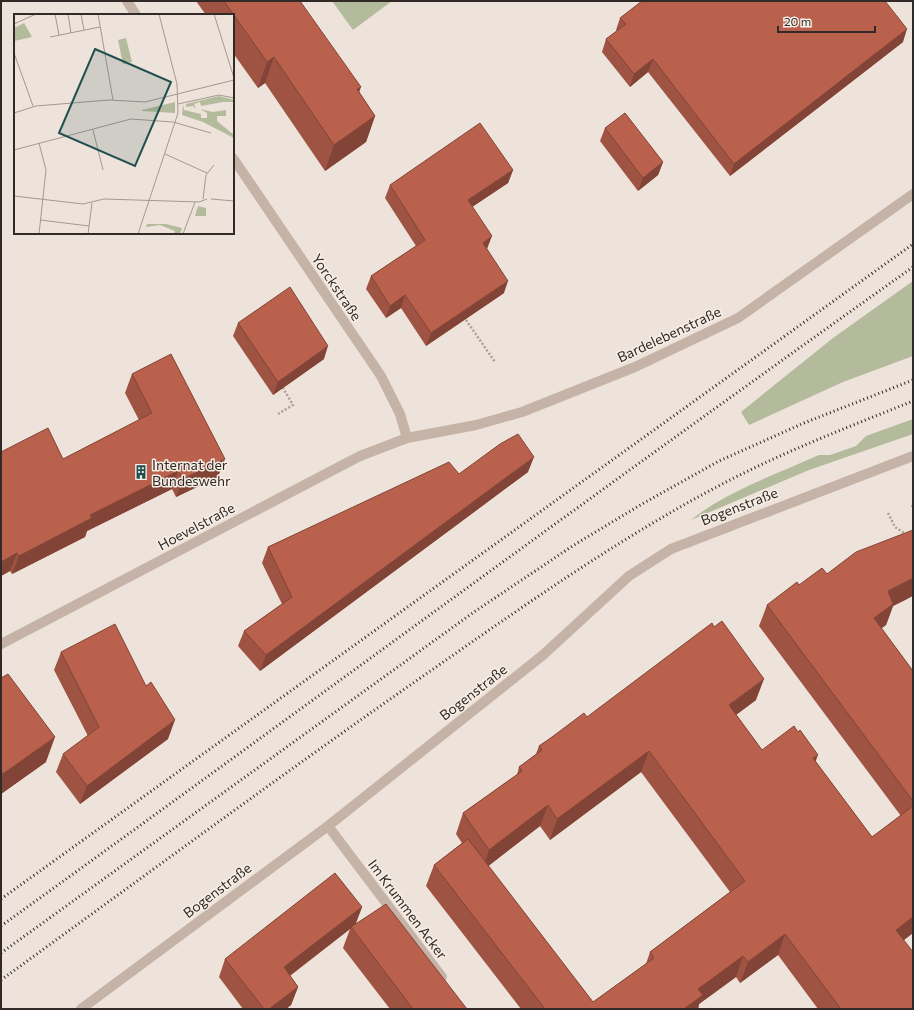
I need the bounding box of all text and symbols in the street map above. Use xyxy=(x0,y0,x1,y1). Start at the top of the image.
scale bar xyxy=(778,8,875,34)
inset map xyxy=(14,14,234,234)
text: 20 m xyxy=(784,14,811,28)
street label: Yorckstraße xyxy=(308,250,366,324)
street label: Bardelebenstraße xyxy=(614,303,724,365)
place label: Internat der Bundeswehr xyxy=(152,456,231,489)
building icon: Internat der Bundeswehr xyxy=(133,464,149,480)
street label: Bogenstraße xyxy=(698,484,780,528)
street label: Hoevelstraße xyxy=(155,499,237,553)
street label: Bogenstraße xyxy=(436,660,510,724)
street label: Im Krummen Acker xyxy=(365,856,451,963)
street label: Bogenstraße xyxy=(180,859,254,921)

